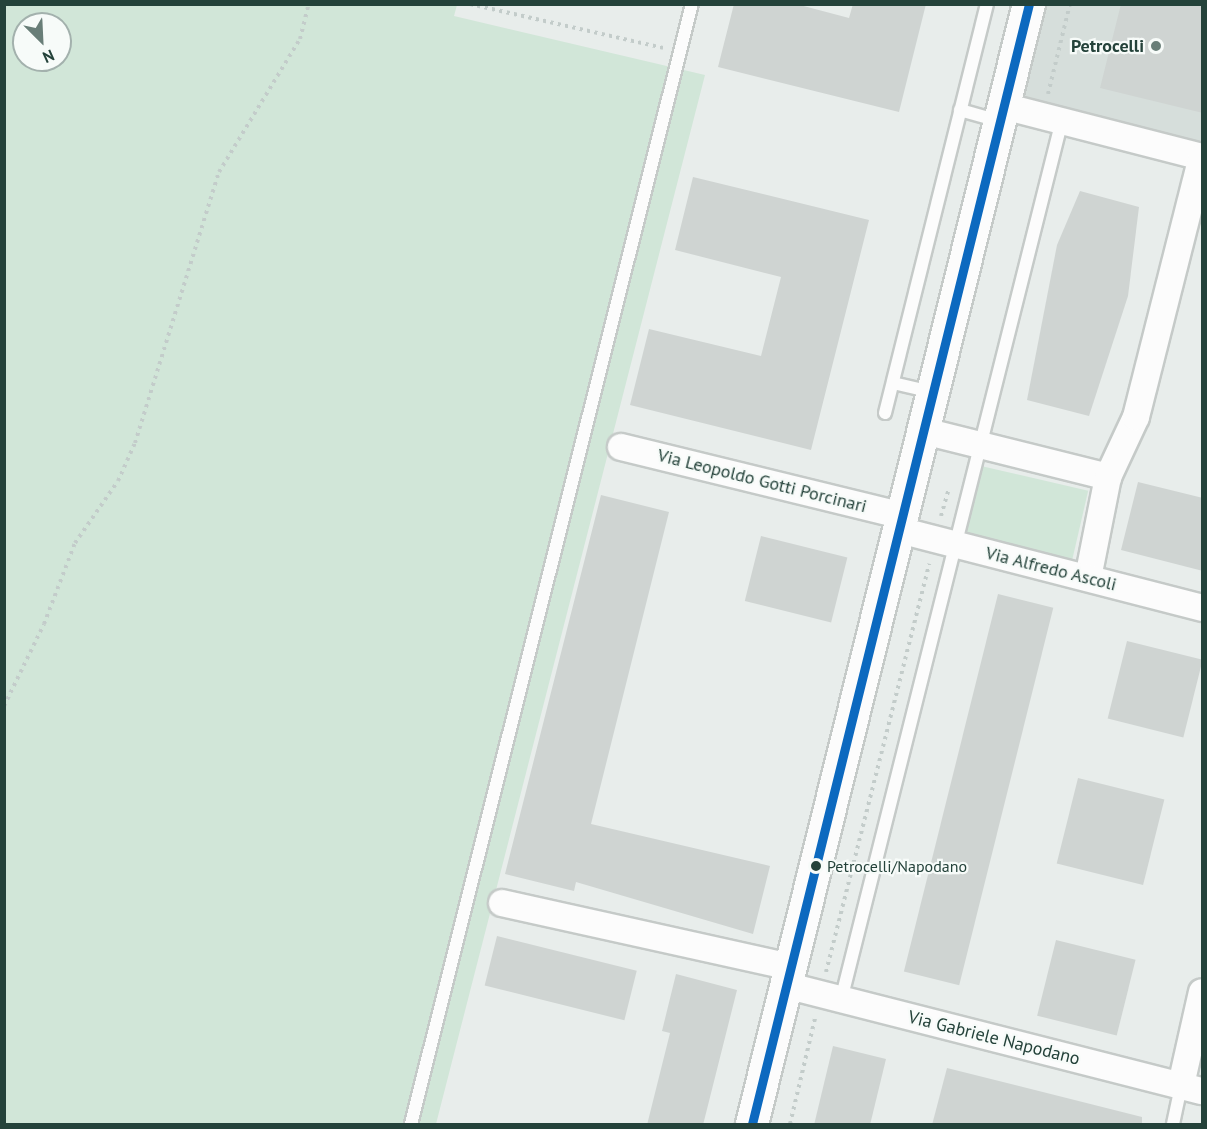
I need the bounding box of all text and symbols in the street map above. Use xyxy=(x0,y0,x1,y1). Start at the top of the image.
north arrow xyxy=(12,12,72,72)
place label: Petrocelli xyxy=(1071,35,1144,57)
marker: Petrocelli xyxy=(1149,39,1163,53)
text: N xyxy=(40,45,57,68)
street label: Via Leopoldo Gotti Porcinari xyxy=(655,445,869,517)
street label: Via Alfredo Ascoli xyxy=(983,542,1119,596)
place label: Petrocelli/Napodano xyxy=(827,856,967,876)
marker: Petrocelli/Napodano xyxy=(810,860,822,872)
street label: Via Gabriele Napodano xyxy=(906,1006,1082,1070)

